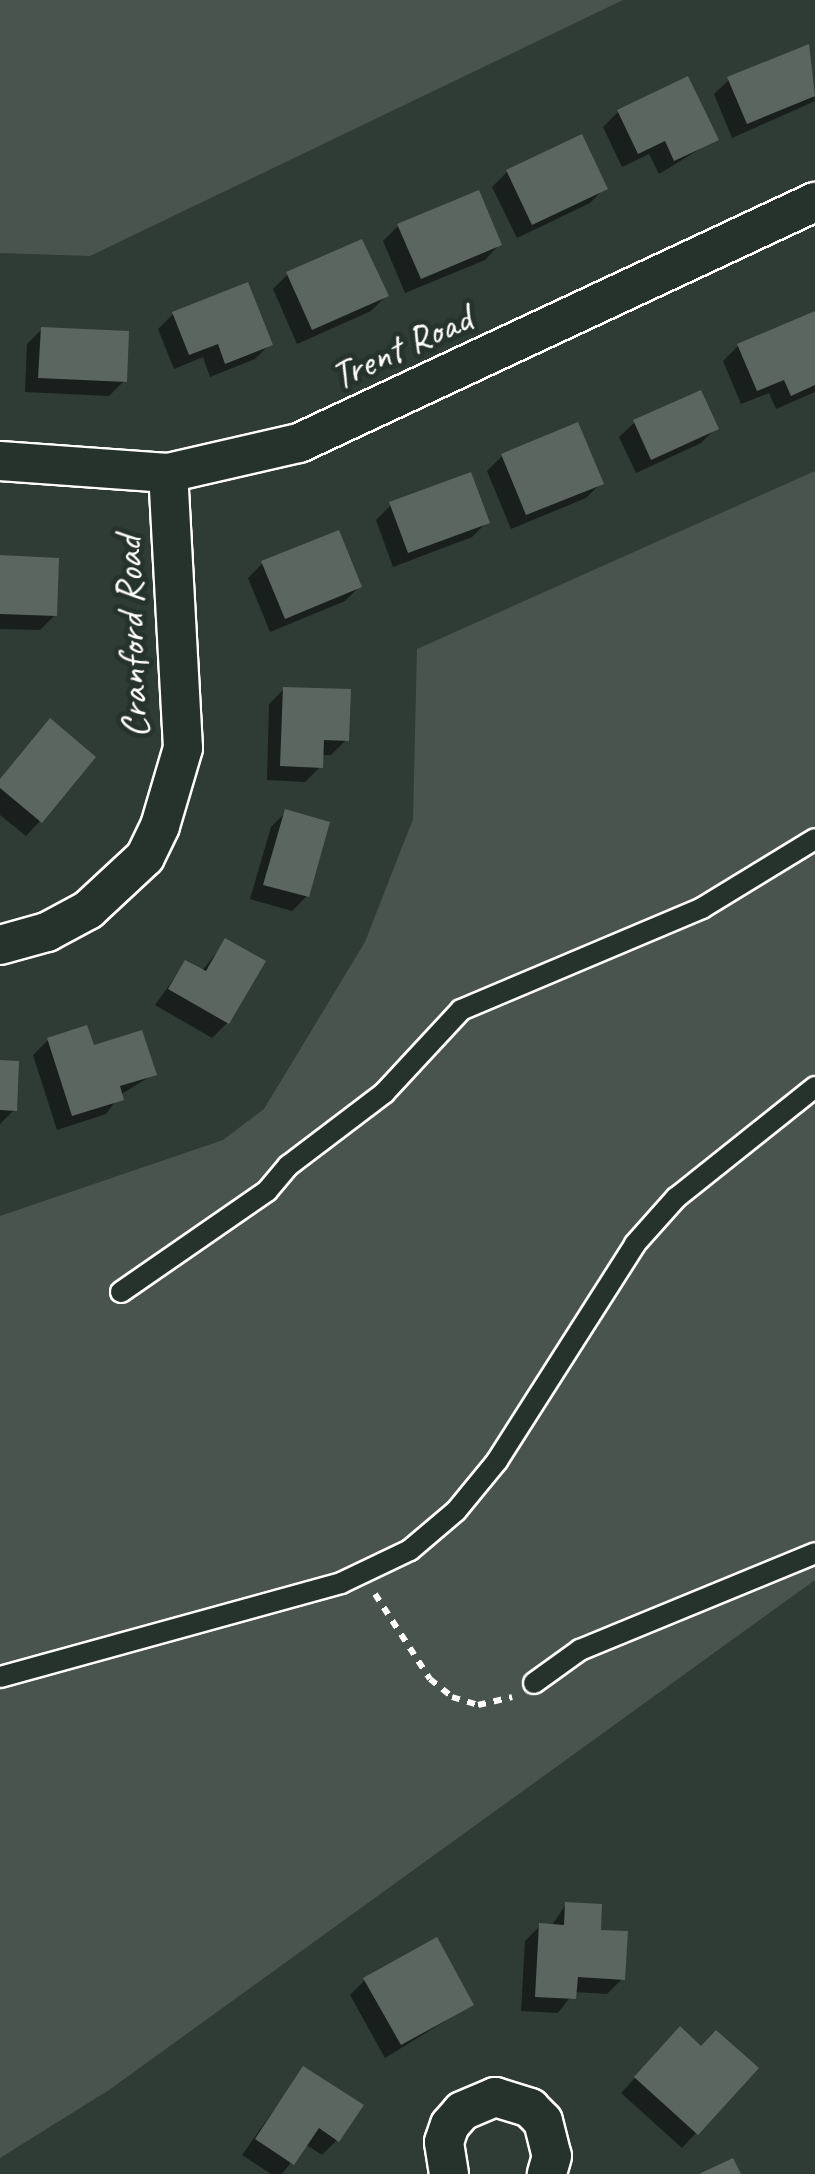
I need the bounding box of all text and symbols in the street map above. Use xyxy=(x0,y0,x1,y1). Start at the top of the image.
street label: Trent Road xyxy=(323,293,479,401)
street label: Cranford Road xyxy=(104,536,158,738)

